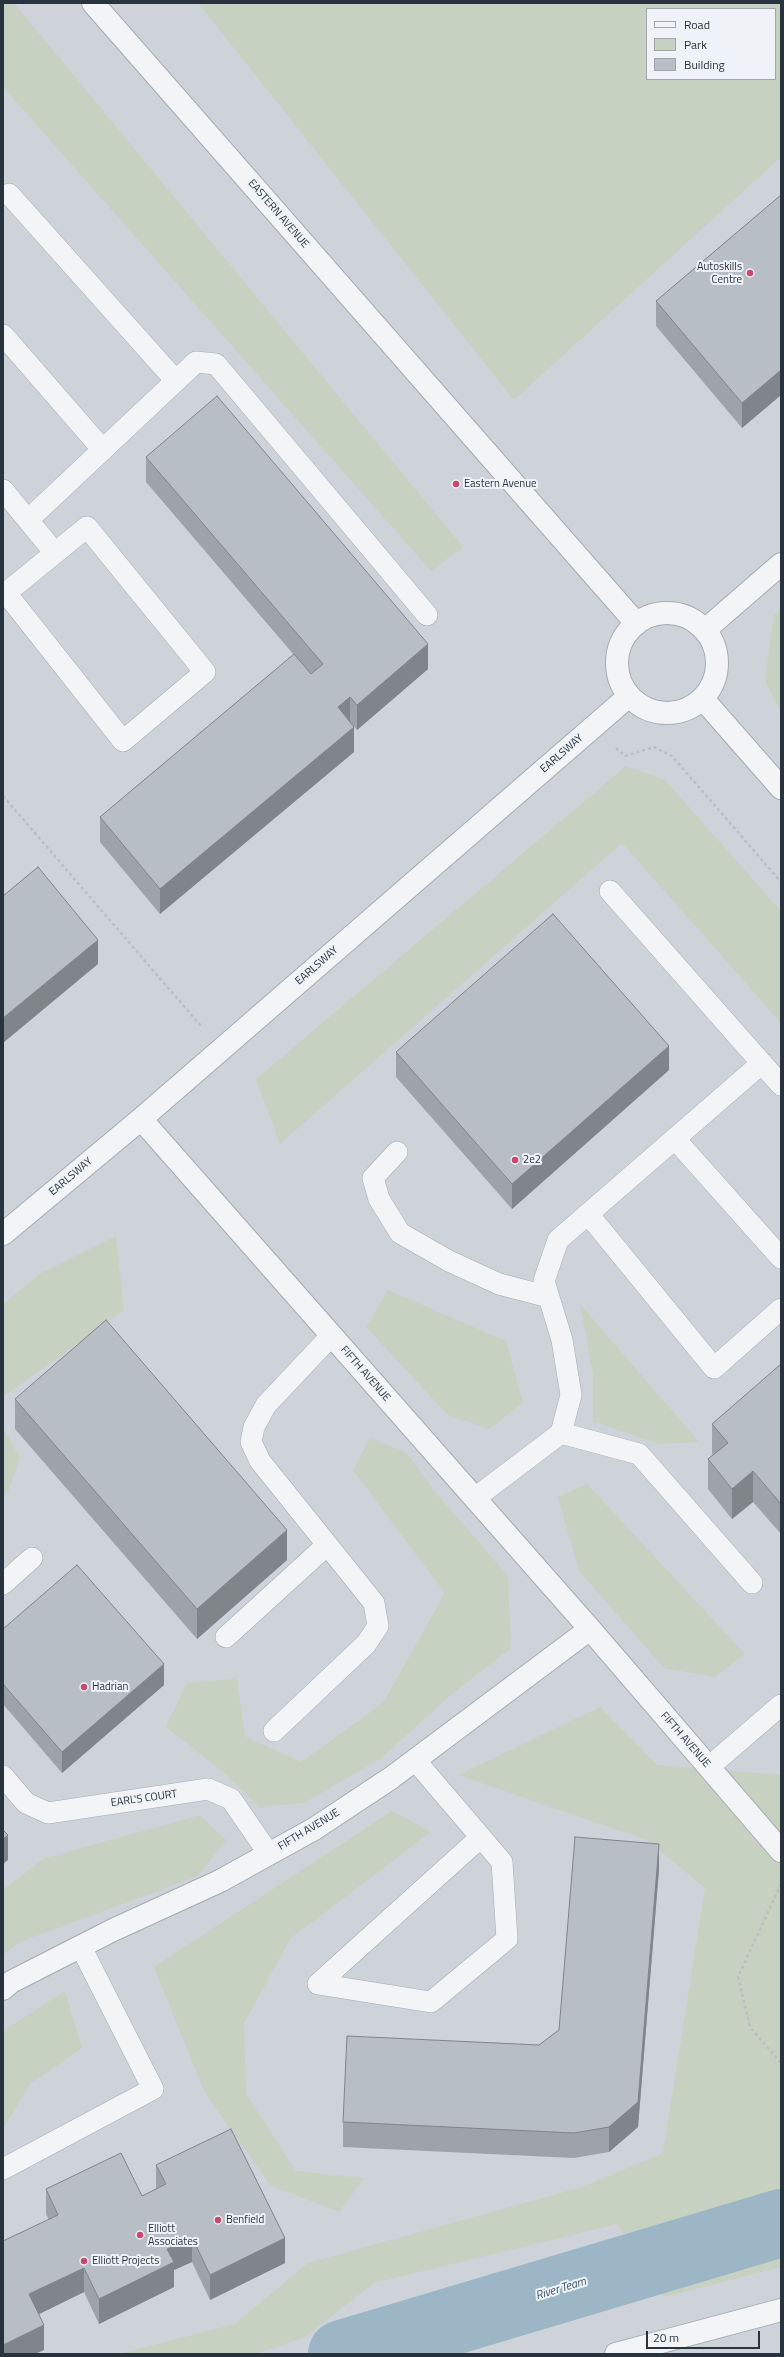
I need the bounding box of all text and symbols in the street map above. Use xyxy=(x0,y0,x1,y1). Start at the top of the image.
legend xyxy=(646,8,776,80)
text: Road xyxy=(684,15,710,34)
text: Park xyxy=(684,35,707,54)
text: Building xyxy=(684,55,725,74)
street label: EASTERN AVENUE xyxy=(245,177,311,251)
place label: Autoskills Centre xyxy=(697,260,742,286)
marker: Autoskills Centre xyxy=(745,268,755,278)
place label: Eastern Avenue xyxy=(464,477,537,491)
marker: Eastern Avenue xyxy=(451,479,461,489)
street label: EARLSWAY xyxy=(538,732,586,776)
street label: EARLSWAY xyxy=(293,944,341,988)
place label: 2e2 xyxy=(523,1153,541,1167)
street label: EARLSWAY xyxy=(47,1155,95,1199)
marker: 2e2 xyxy=(510,1155,520,1165)
street label: FIFTH AVENUE xyxy=(337,1344,393,1404)
place label: Hadrian xyxy=(92,1680,128,1694)
marker: Hadrian xyxy=(79,1682,89,1692)
street label: FIFTH AVENUE xyxy=(657,1710,713,1770)
street label: EARL'S COURT xyxy=(110,1788,178,1810)
street label: FIFTH AVENUE xyxy=(276,1807,342,1853)
place label: Benfield xyxy=(226,2213,264,2227)
marker: Benfield xyxy=(213,2215,223,2225)
place label: Elliott Associates xyxy=(148,2222,198,2248)
marker: Elliott Associates xyxy=(135,2230,145,2240)
place label: Elliott Projects xyxy=(92,2254,159,2268)
marker: Elliott Projects xyxy=(79,2256,89,2266)
water label: River Team xyxy=(534,2275,588,2303)
scale bar xyxy=(648,2323,762,2349)
text: 20 m xyxy=(653,2328,679,2347)

